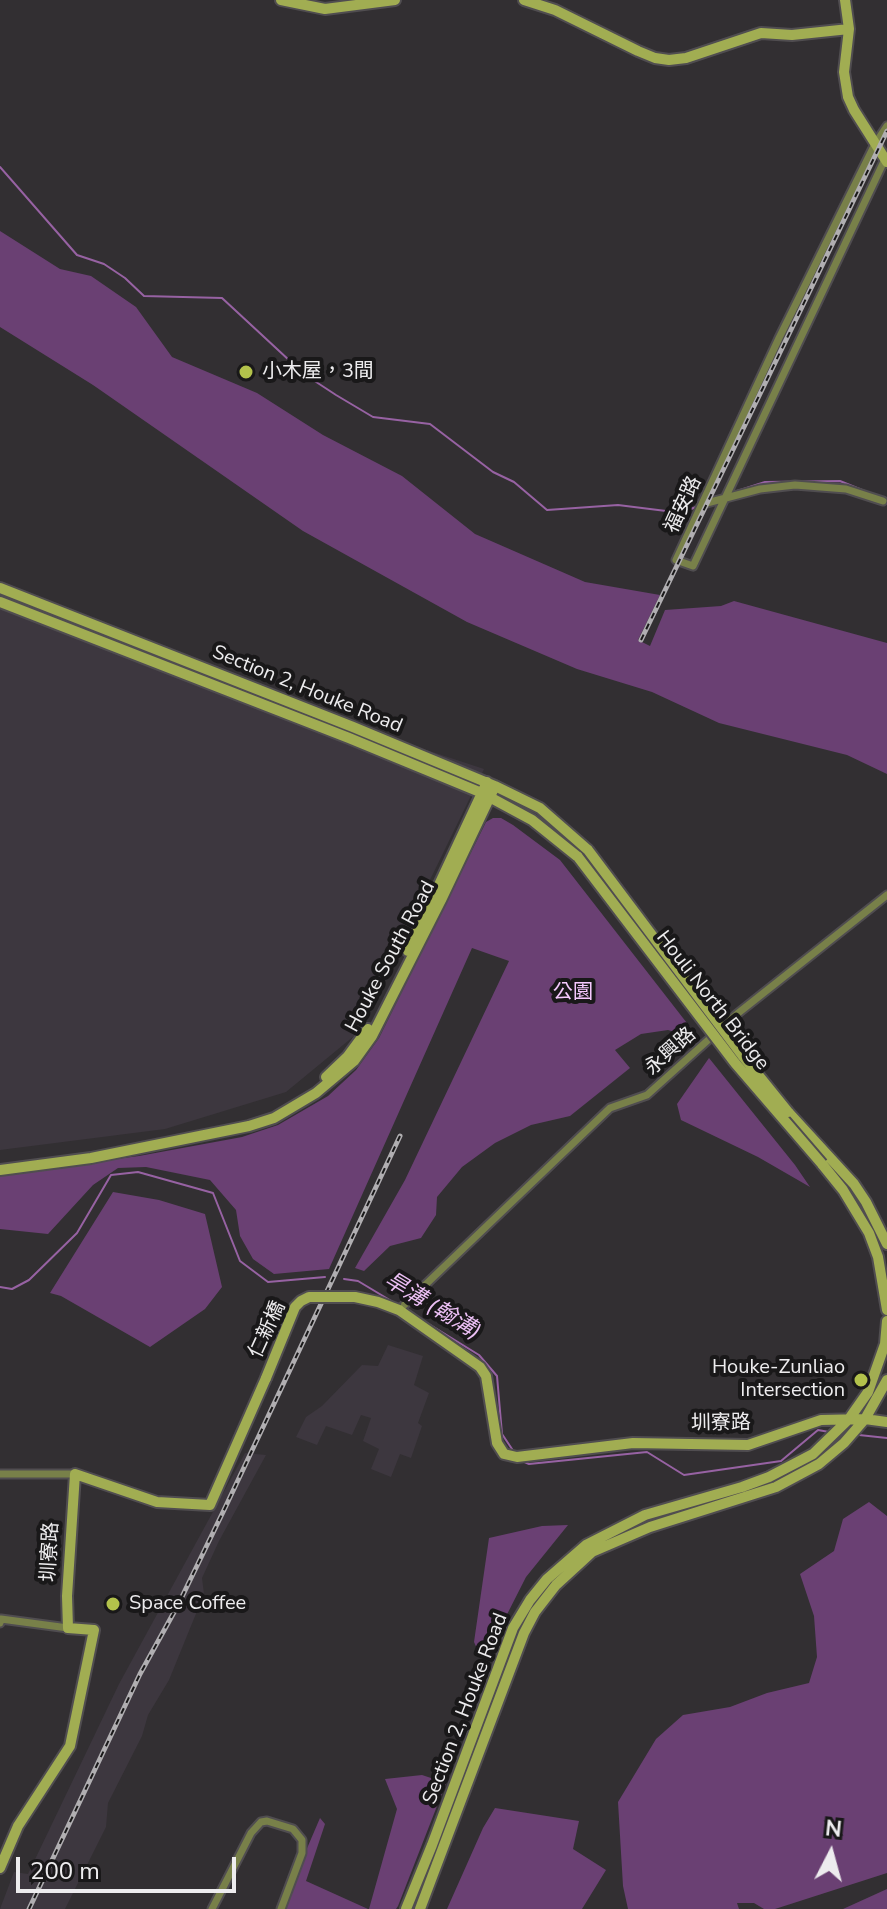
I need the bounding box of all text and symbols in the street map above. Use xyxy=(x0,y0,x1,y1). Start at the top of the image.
place label: 小木屋，3間 xyxy=(262,360,374,384)
marker: 小木屋，3間 xyxy=(237,363,255,381)
street label: 福安路 xyxy=(660,473,708,537)
street label: Section 2, Houke Road xyxy=(208,641,406,739)
street label: Houke South Road xyxy=(341,877,441,1037)
street label: Houli North Bridge xyxy=(650,927,774,1075)
park label: 公園 xyxy=(553,981,593,1005)
street label: 永興路 xyxy=(641,1023,701,1081)
water label: 旱溝 (翰溝) xyxy=(379,1268,485,1346)
street label: 仁新橋 xyxy=(244,1298,292,1362)
place label: Houke-Zunliao Intersection xyxy=(712,1356,845,1403)
marker: Houke-Zunliao Intersection xyxy=(852,1371,870,1389)
street label: 圳寮路 xyxy=(691,1411,751,1437)
street label: 圳寮路 xyxy=(37,1521,65,1583)
place label: Space Coffee xyxy=(129,1592,246,1616)
marker: Space Coffee xyxy=(104,1595,122,1613)
street label: Section 2, Houke Road xyxy=(418,1610,514,1808)
north arrow xyxy=(791,1813,871,1893)
text: N xyxy=(824,1813,843,1845)
scale bar xyxy=(20,1841,240,1891)
text: 200 m xyxy=(30,1855,100,1887)

